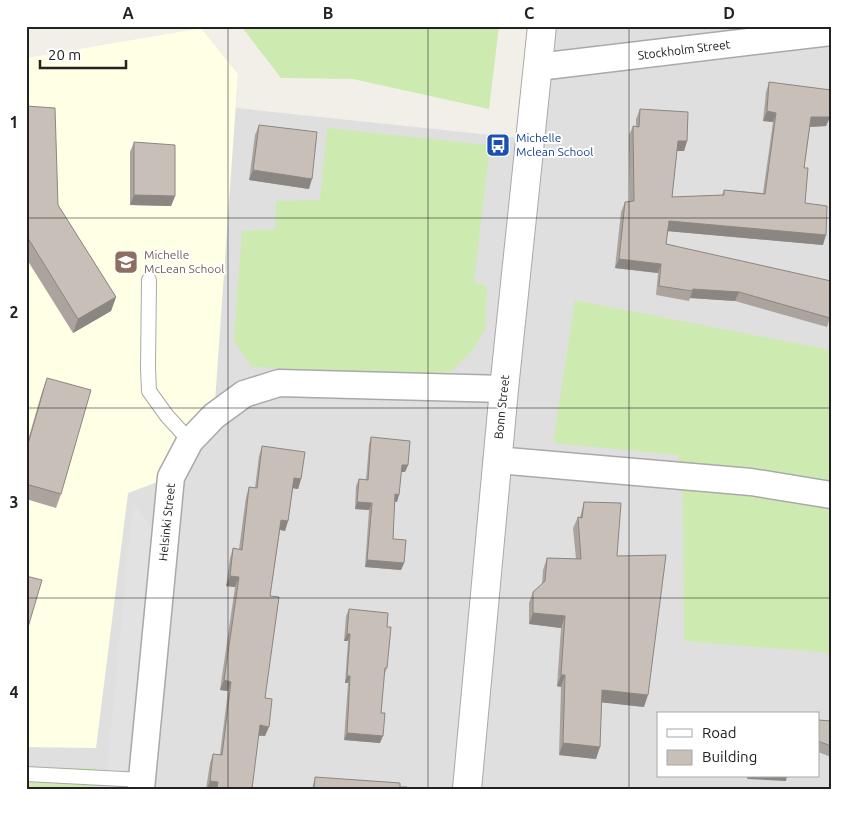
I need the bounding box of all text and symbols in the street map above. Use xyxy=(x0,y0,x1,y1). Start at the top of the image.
text: A xyxy=(122,4,134,22)
text: B xyxy=(323,4,333,22)
text: C xyxy=(524,4,534,22)
text: D xyxy=(723,4,735,22)
street label: Stockholm Street xyxy=(637,37,731,62)
scale bar xyxy=(40,38,126,70)
text: 20 m xyxy=(48,46,81,63)
text: 1 xyxy=(9,113,19,131)
place label: Michelle Mclean School xyxy=(516,131,593,158)
bus stop icon: Michelle Mclean School xyxy=(485,132,511,158)
place label: Michelle McLean School xyxy=(144,248,224,275)
school or university icon: Michelle McLean School xyxy=(113,249,139,275)
text: 2 xyxy=(9,303,19,321)
street label: Bonn Street xyxy=(492,374,511,440)
street label: Helsinki Street xyxy=(156,482,177,562)
text: 3 xyxy=(9,493,19,511)
text: 4 xyxy=(9,683,19,701)
legend xyxy=(657,712,820,778)
text: Road xyxy=(702,724,737,741)
text: Building xyxy=(702,748,757,765)

